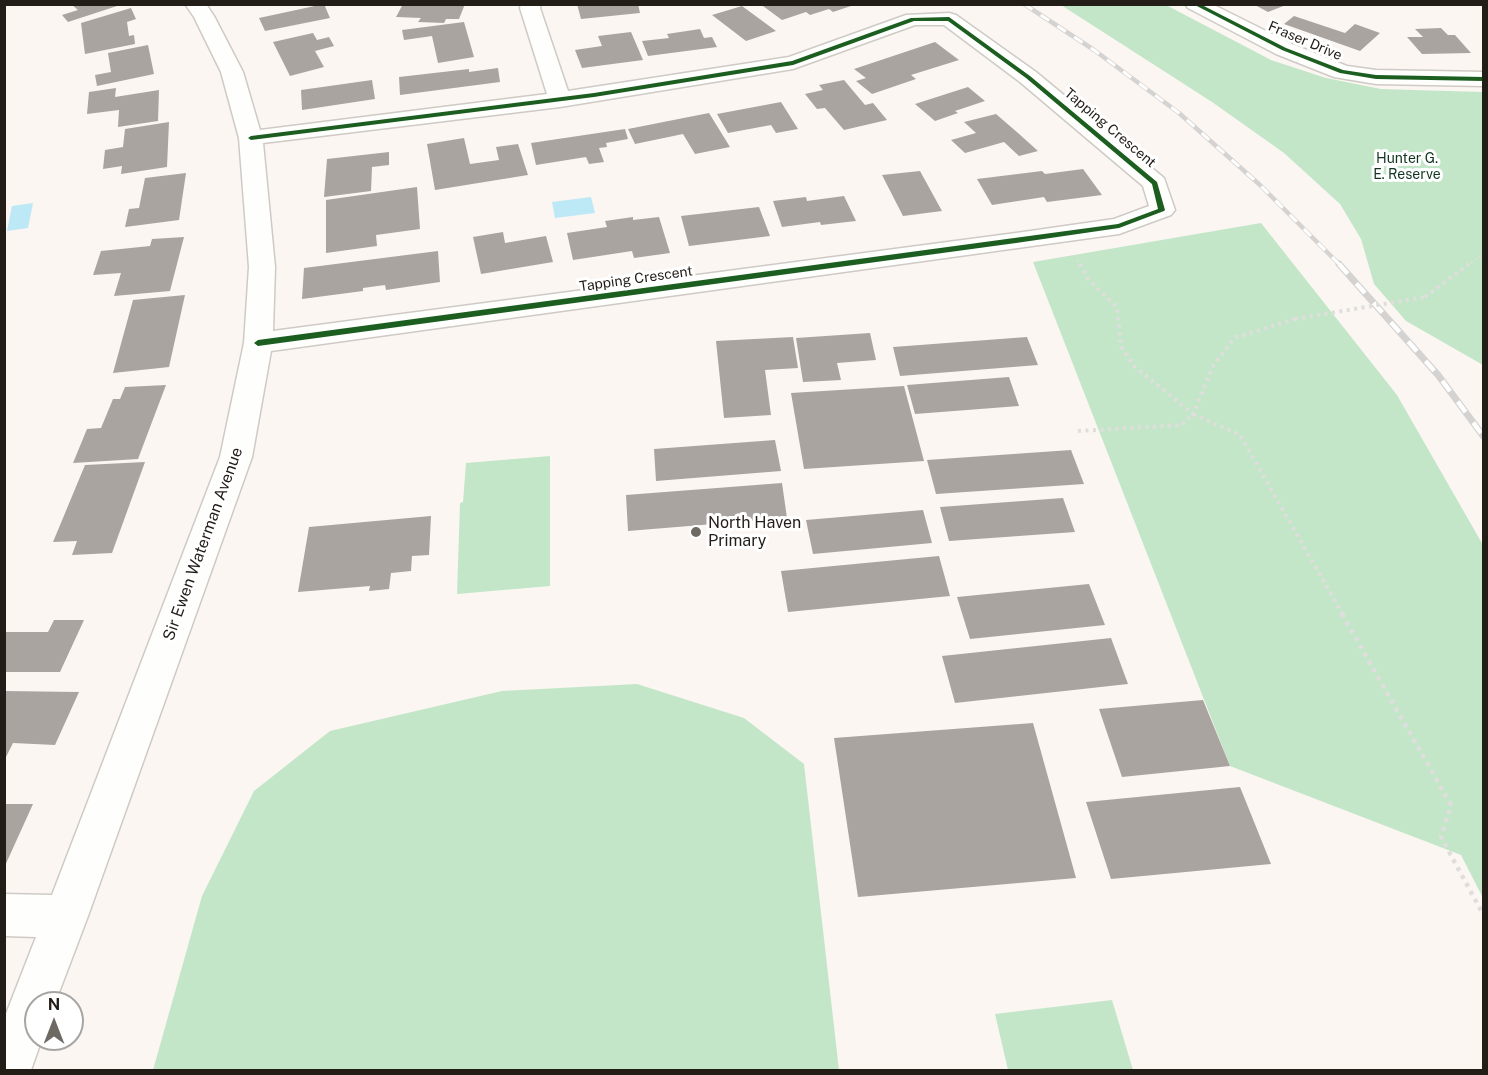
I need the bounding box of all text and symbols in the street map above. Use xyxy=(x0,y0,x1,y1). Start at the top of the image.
street label: Fraser Drive xyxy=(1266,18,1344,64)
street label: Tapping Crescent xyxy=(1061,85,1159,171)
park label: Hunter G. E. Reserve xyxy=(1373,151,1441,184)
street label: Tapping Crescent xyxy=(578,263,694,295)
street label: Sir Ewen Waterman Avenue xyxy=(159,445,247,643)
place label: North Haven Primary xyxy=(708,513,801,551)
marker: North Haven Primary xyxy=(689,525,703,539)
north arrow xyxy=(24,991,84,1051)
text: N xyxy=(48,995,60,1014)

